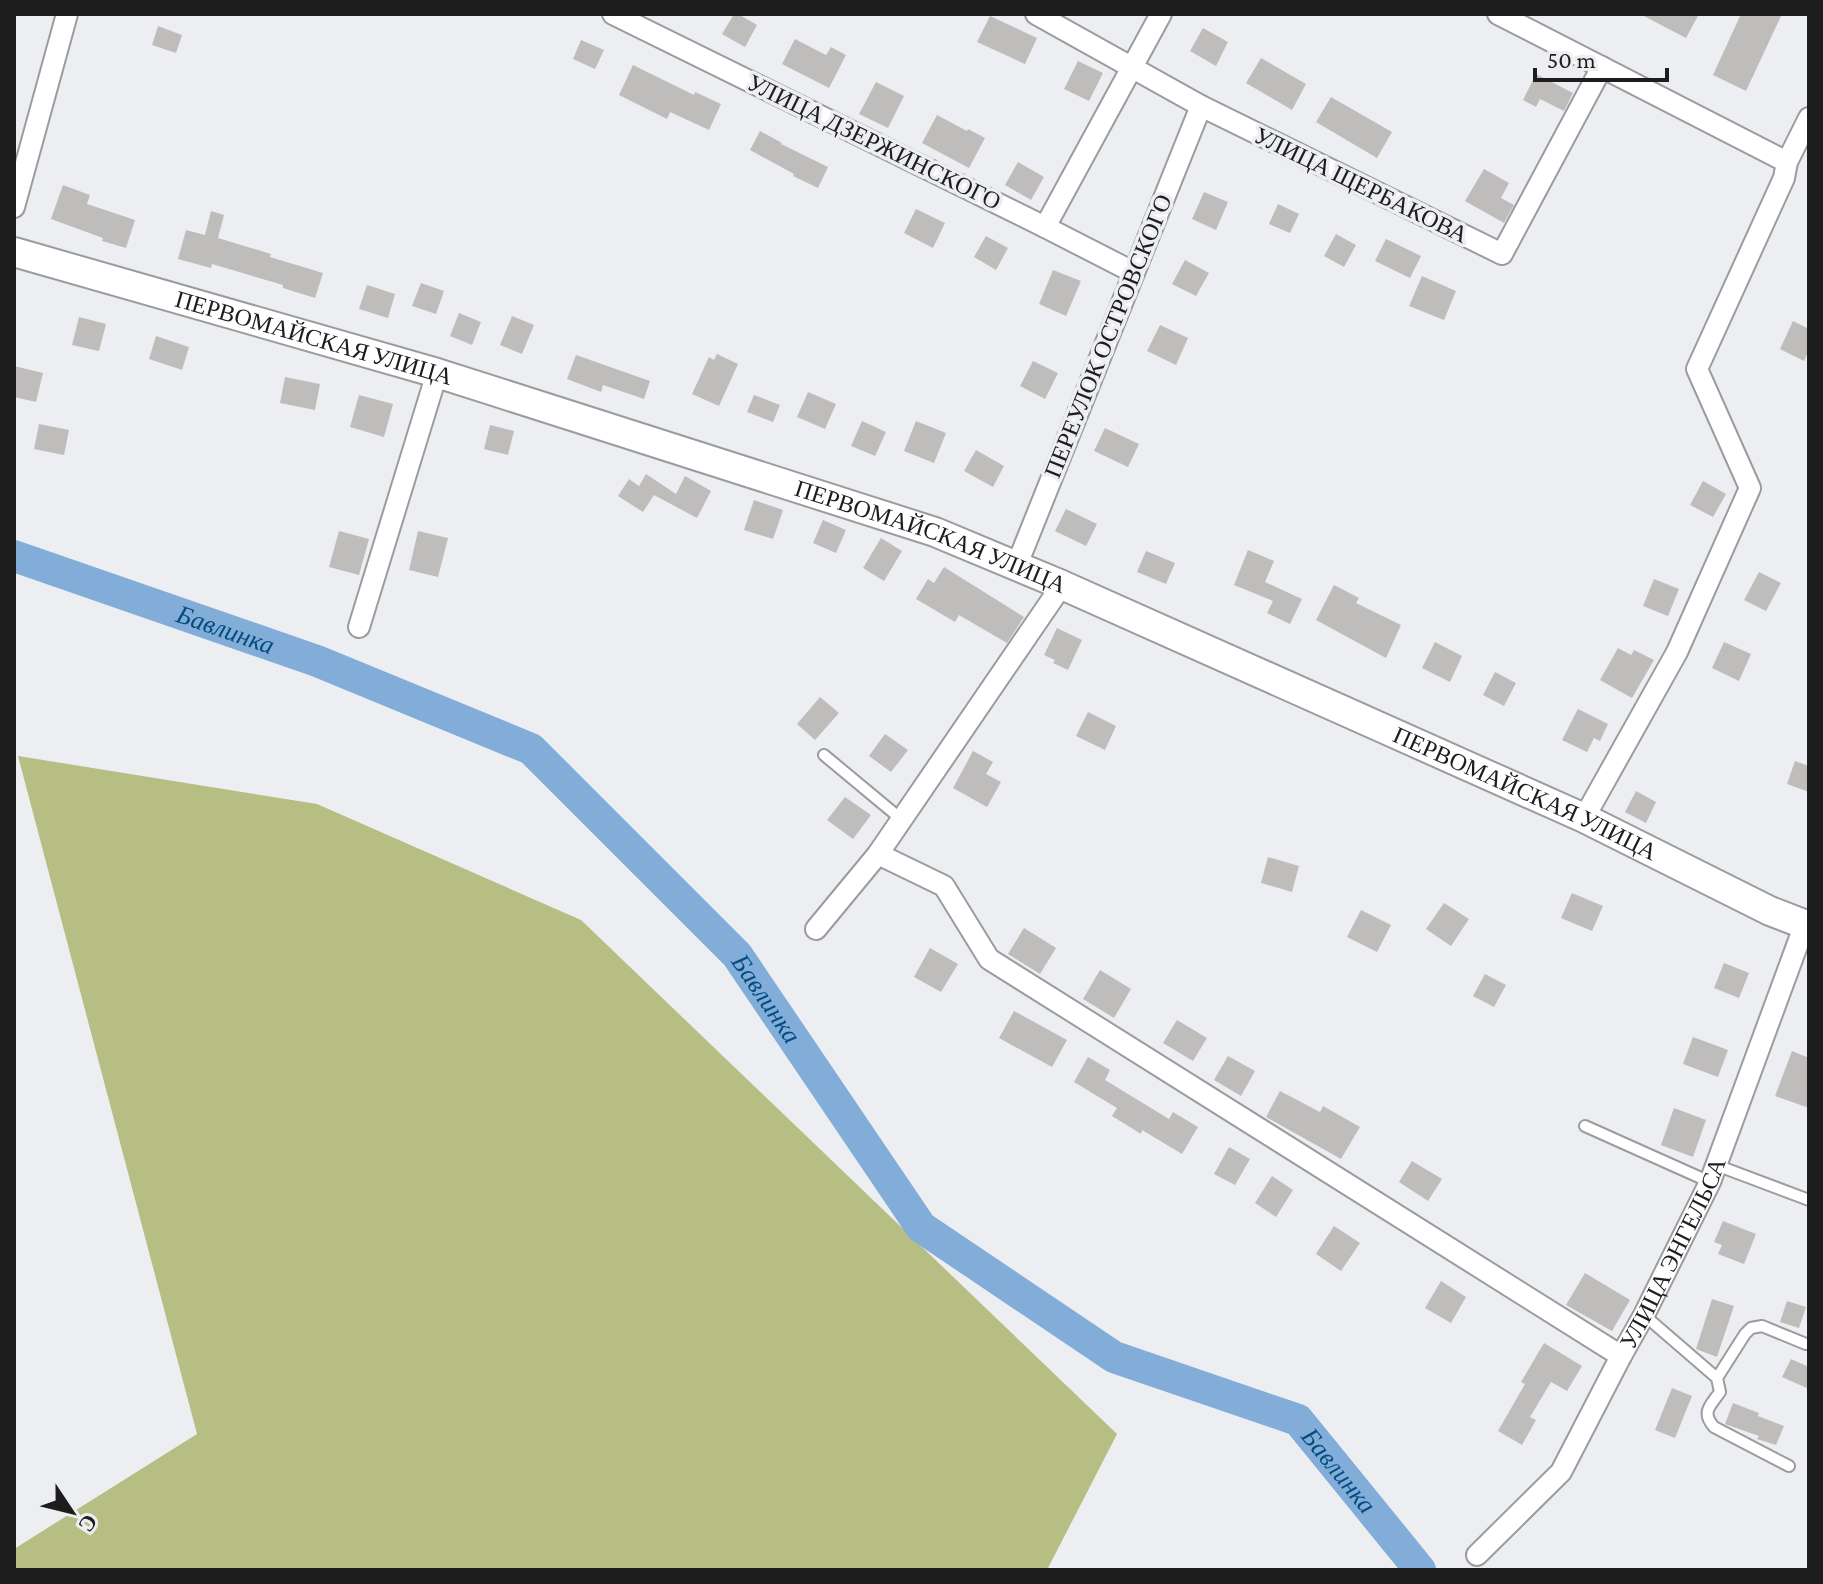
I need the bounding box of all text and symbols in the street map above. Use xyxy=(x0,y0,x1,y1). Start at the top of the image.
scale bar xyxy=(1535,32,1667,82)
text: 50 m xyxy=(1547,46,1596,73)
street label: УЛИЦА ДЗЕРЖИНСКОГО xyxy=(743,68,1005,215)
street label: УЛИЦА ЩЕРБАКОВА xyxy=(1250,121,1473,248)
street label: ПЕРЕУЛОК ОСТРОВСКОГО xyxy=(1038,190,1177,481)
street label: ПЕРВОМАЙСКАЯ УЛИЦА xyxy=(172,285,457,390)
street label: ПЕРВОМАЙСКАЯ УЛИЦА xyxy=(792,474,1071,599)
water label: Бавлинка xyxy=(172,599,278,660)
street label: ПЕРВОМАЙСКАЯ УЛИЦА xyxy=(1389,721,1662,866)
water label: Бавлинка xyxy=(725,948,806,1049)
street label: УЛИЦА ЭНГЕЛЬСА xyxy=(1614,1153,1731,1353)
water label: Бавлинка xyxy=(1295,1422,1382,1519)
north arrow xyxy=(32,1472,112,1552)
text: С xyxy=(73,1510,103,1537)

